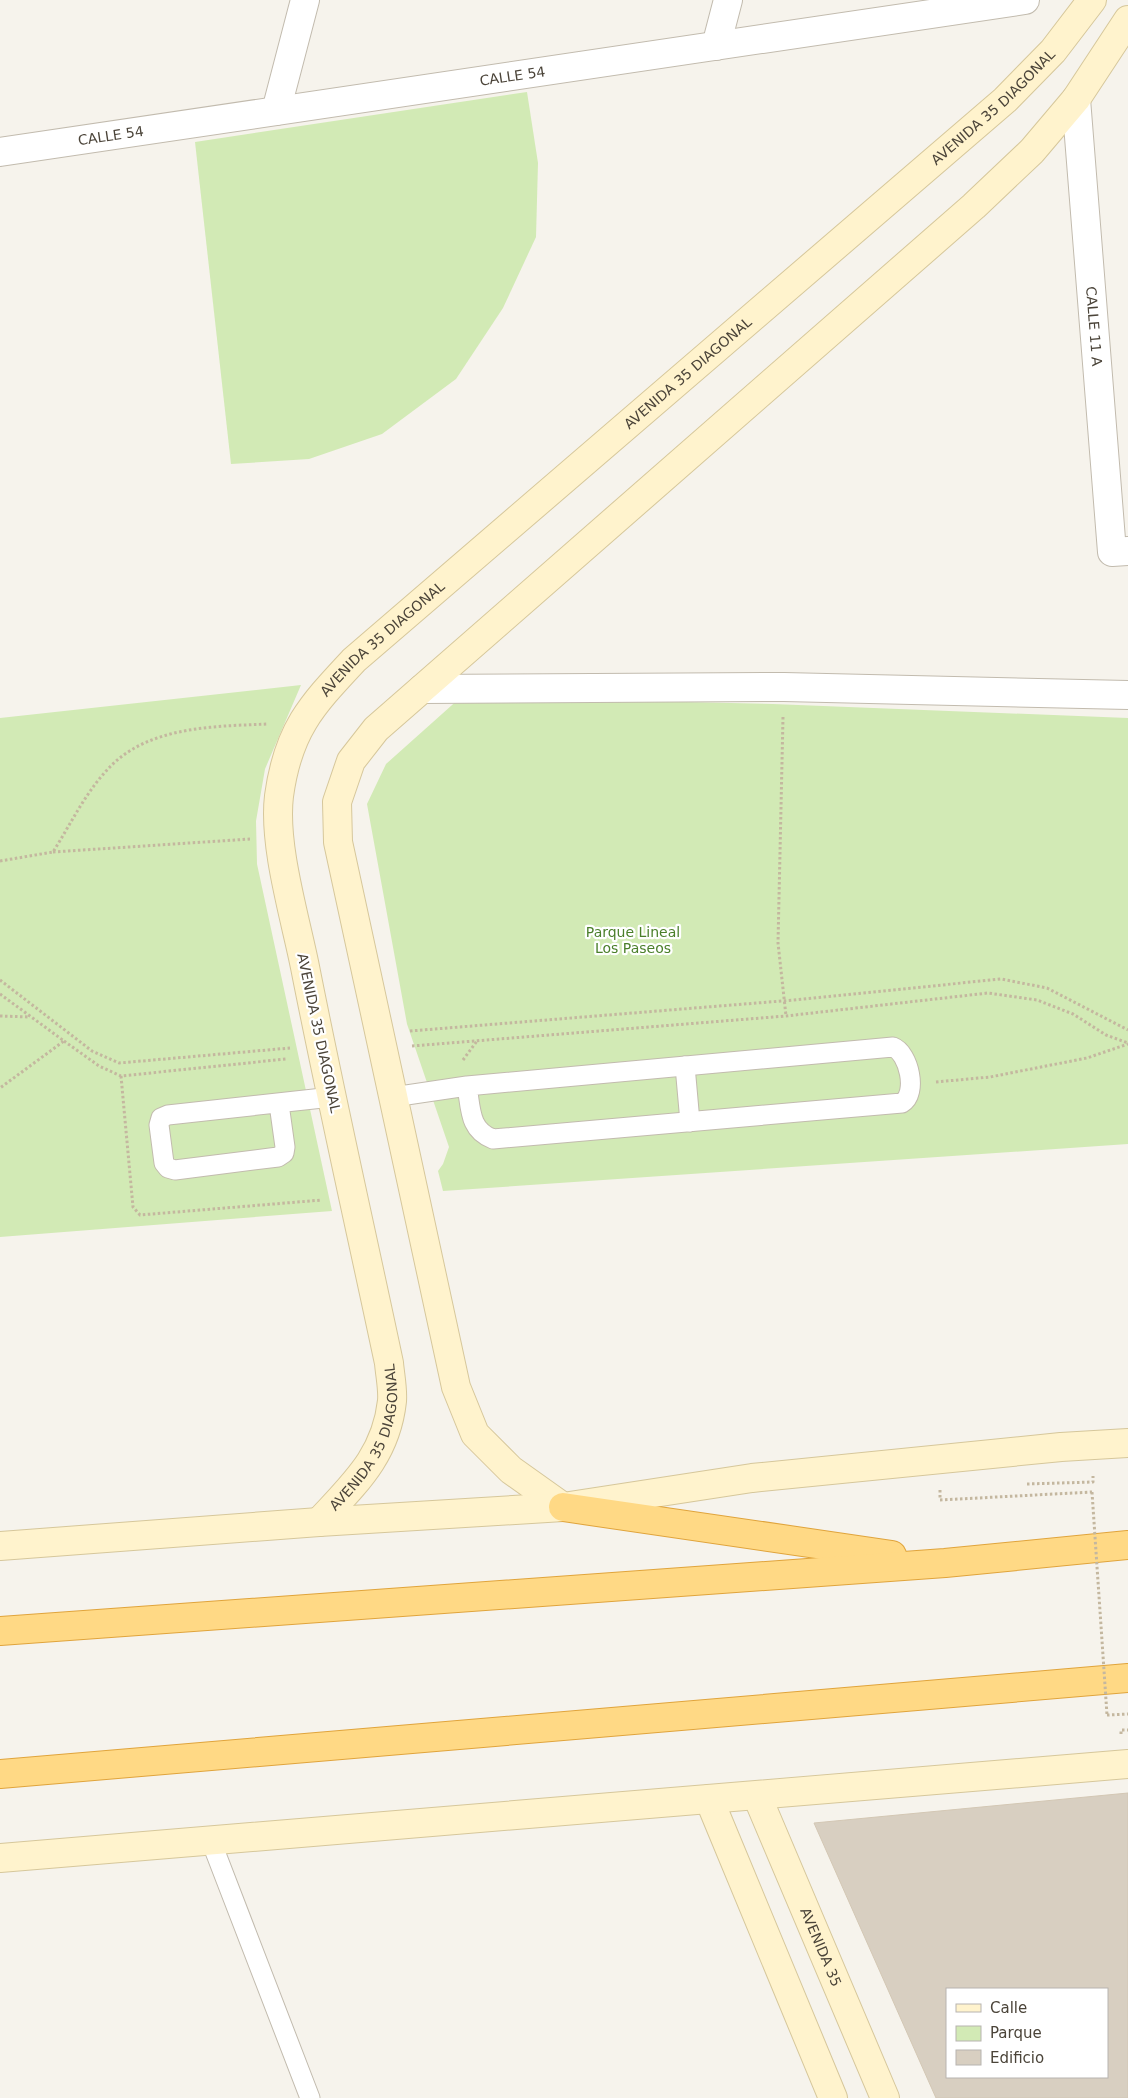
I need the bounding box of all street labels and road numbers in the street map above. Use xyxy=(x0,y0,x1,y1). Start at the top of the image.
street label: AVENIDA 35 DIAGONAL xyxy=(928,46,1058,168)
street label: CALLE 54 xyxy=(479,63,546,89)
street label: CALLE 54 xyxy=(77,123,145,148)
street label: CALLE 11 A xyxy=(1083,286,1105,367)
street label: AVENIDA 35 DIAGONAL xyxy=(621,314,755,432)
street label: AVENIDA 35 DIAGONAL xyxy=(317,578,448,699)
street label: AVENIDA 35 DIAGONAL xyxy=(294,952,344,1114)
street label: AVENIDA 35 DIAGONAL xyxy=(326,1363,400,1514)
street label: AVENIDA 35 xyxy=(797,1905,845,1989)

